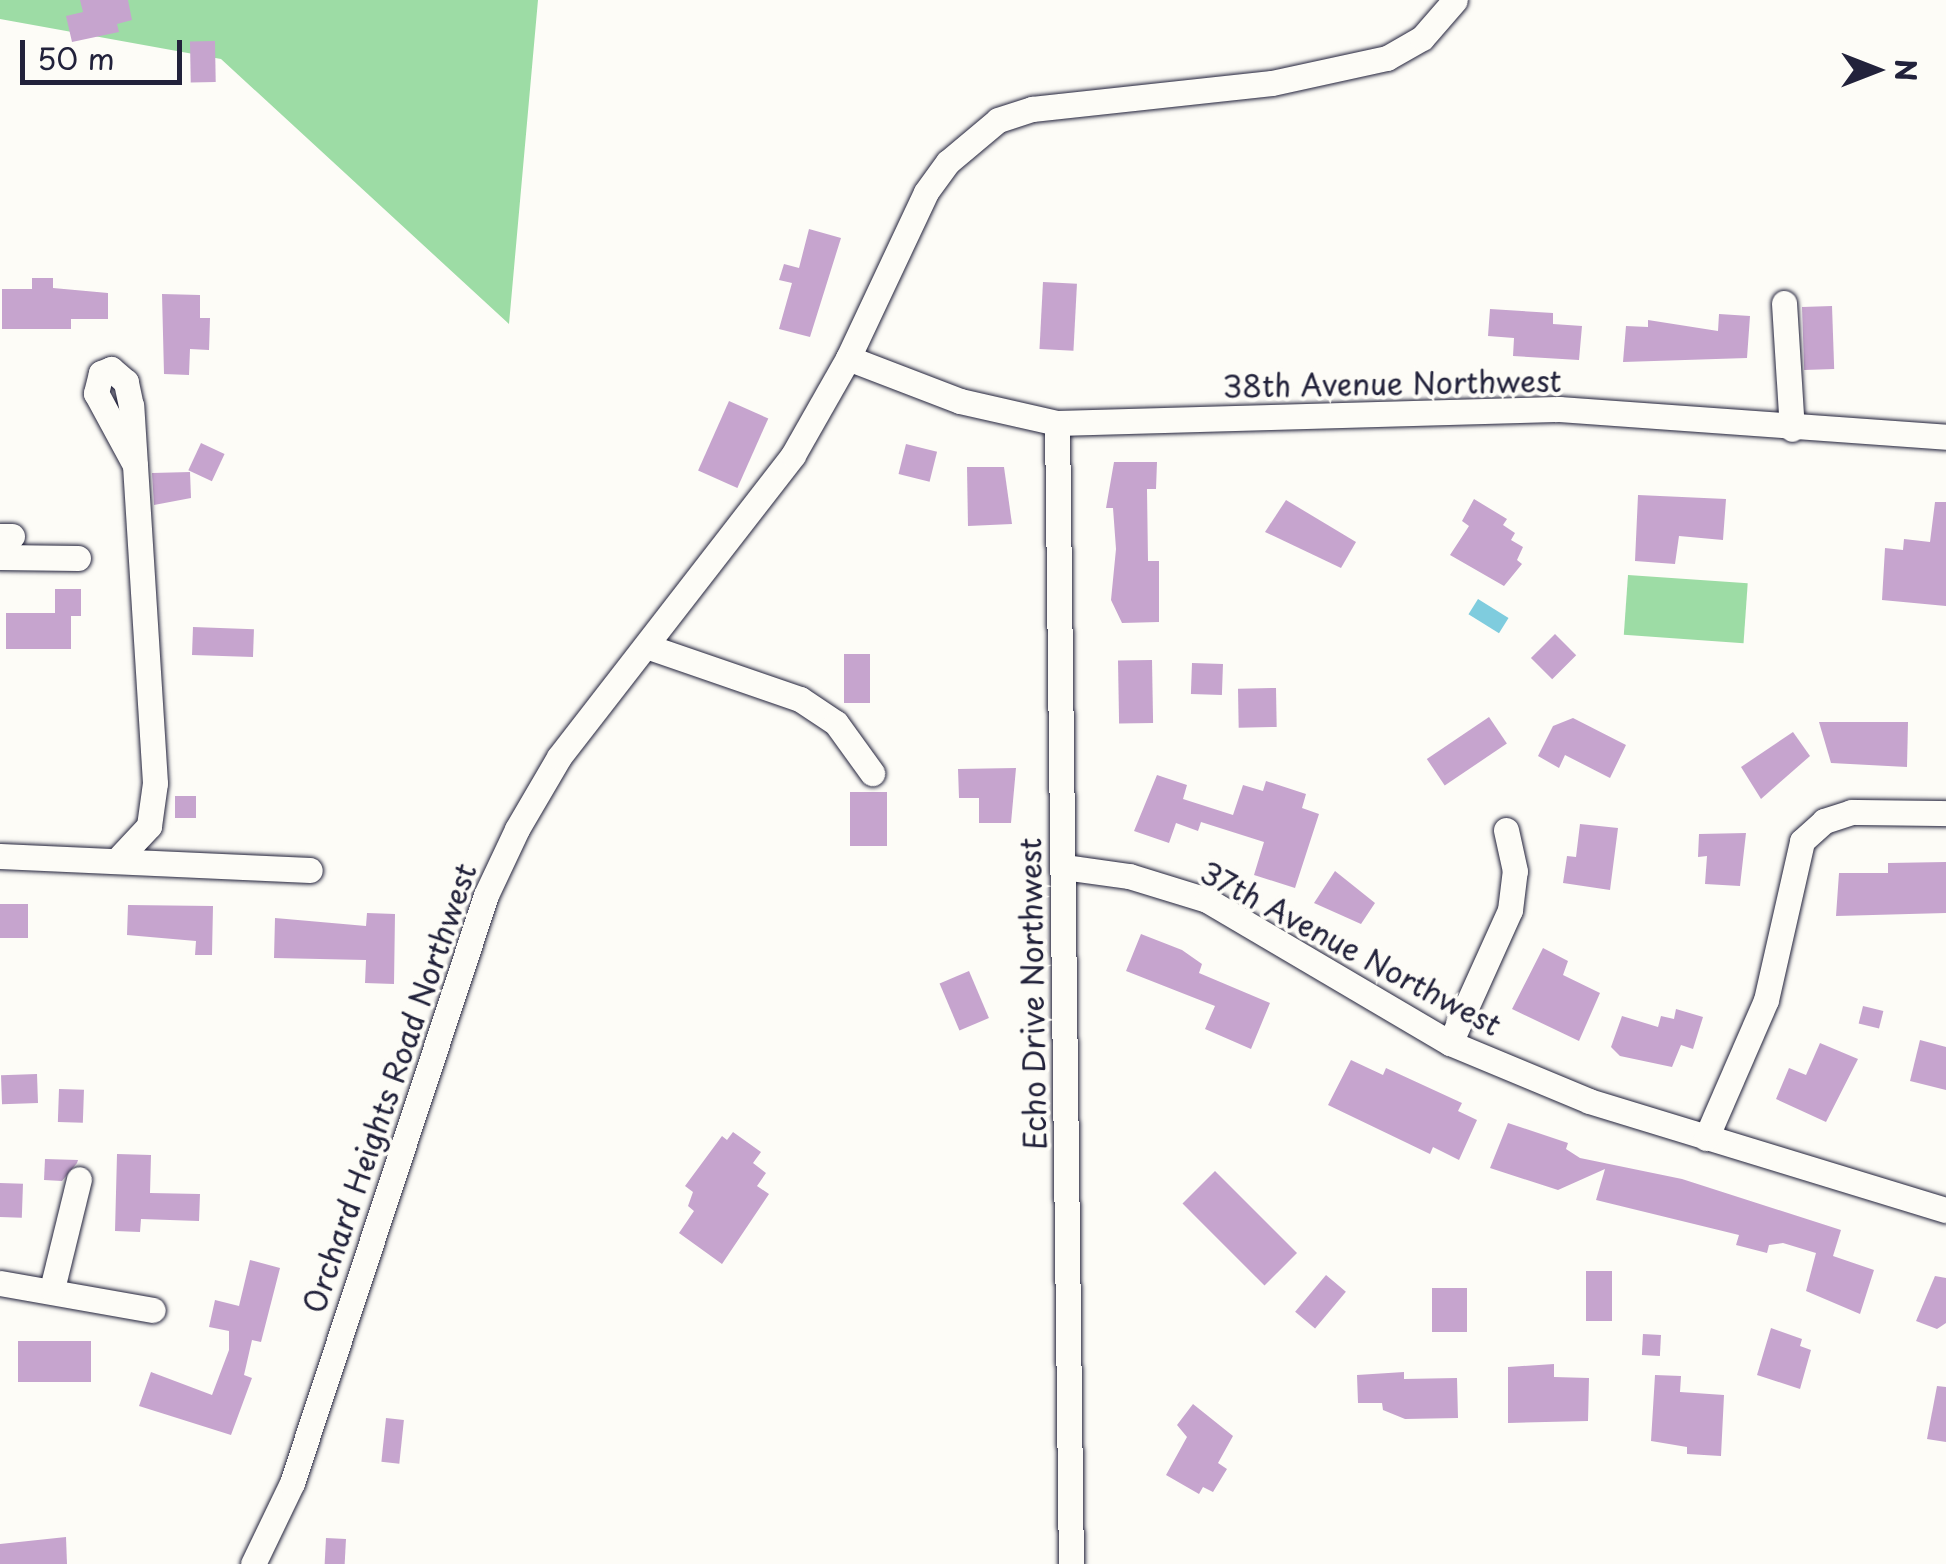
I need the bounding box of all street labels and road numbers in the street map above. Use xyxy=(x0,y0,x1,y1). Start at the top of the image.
street label: 38th Avenue Northwest xyxy=(1222,362,1562,404)
street label: Echo Drive Northwest xyxy=(1011,837,1053,1151)
street label: 37th Avenue Northwest xyxy=(1194,853,1508,1043)
street label: Orchard Heights Road Northwest xyxy=(294,856,484,1320)

